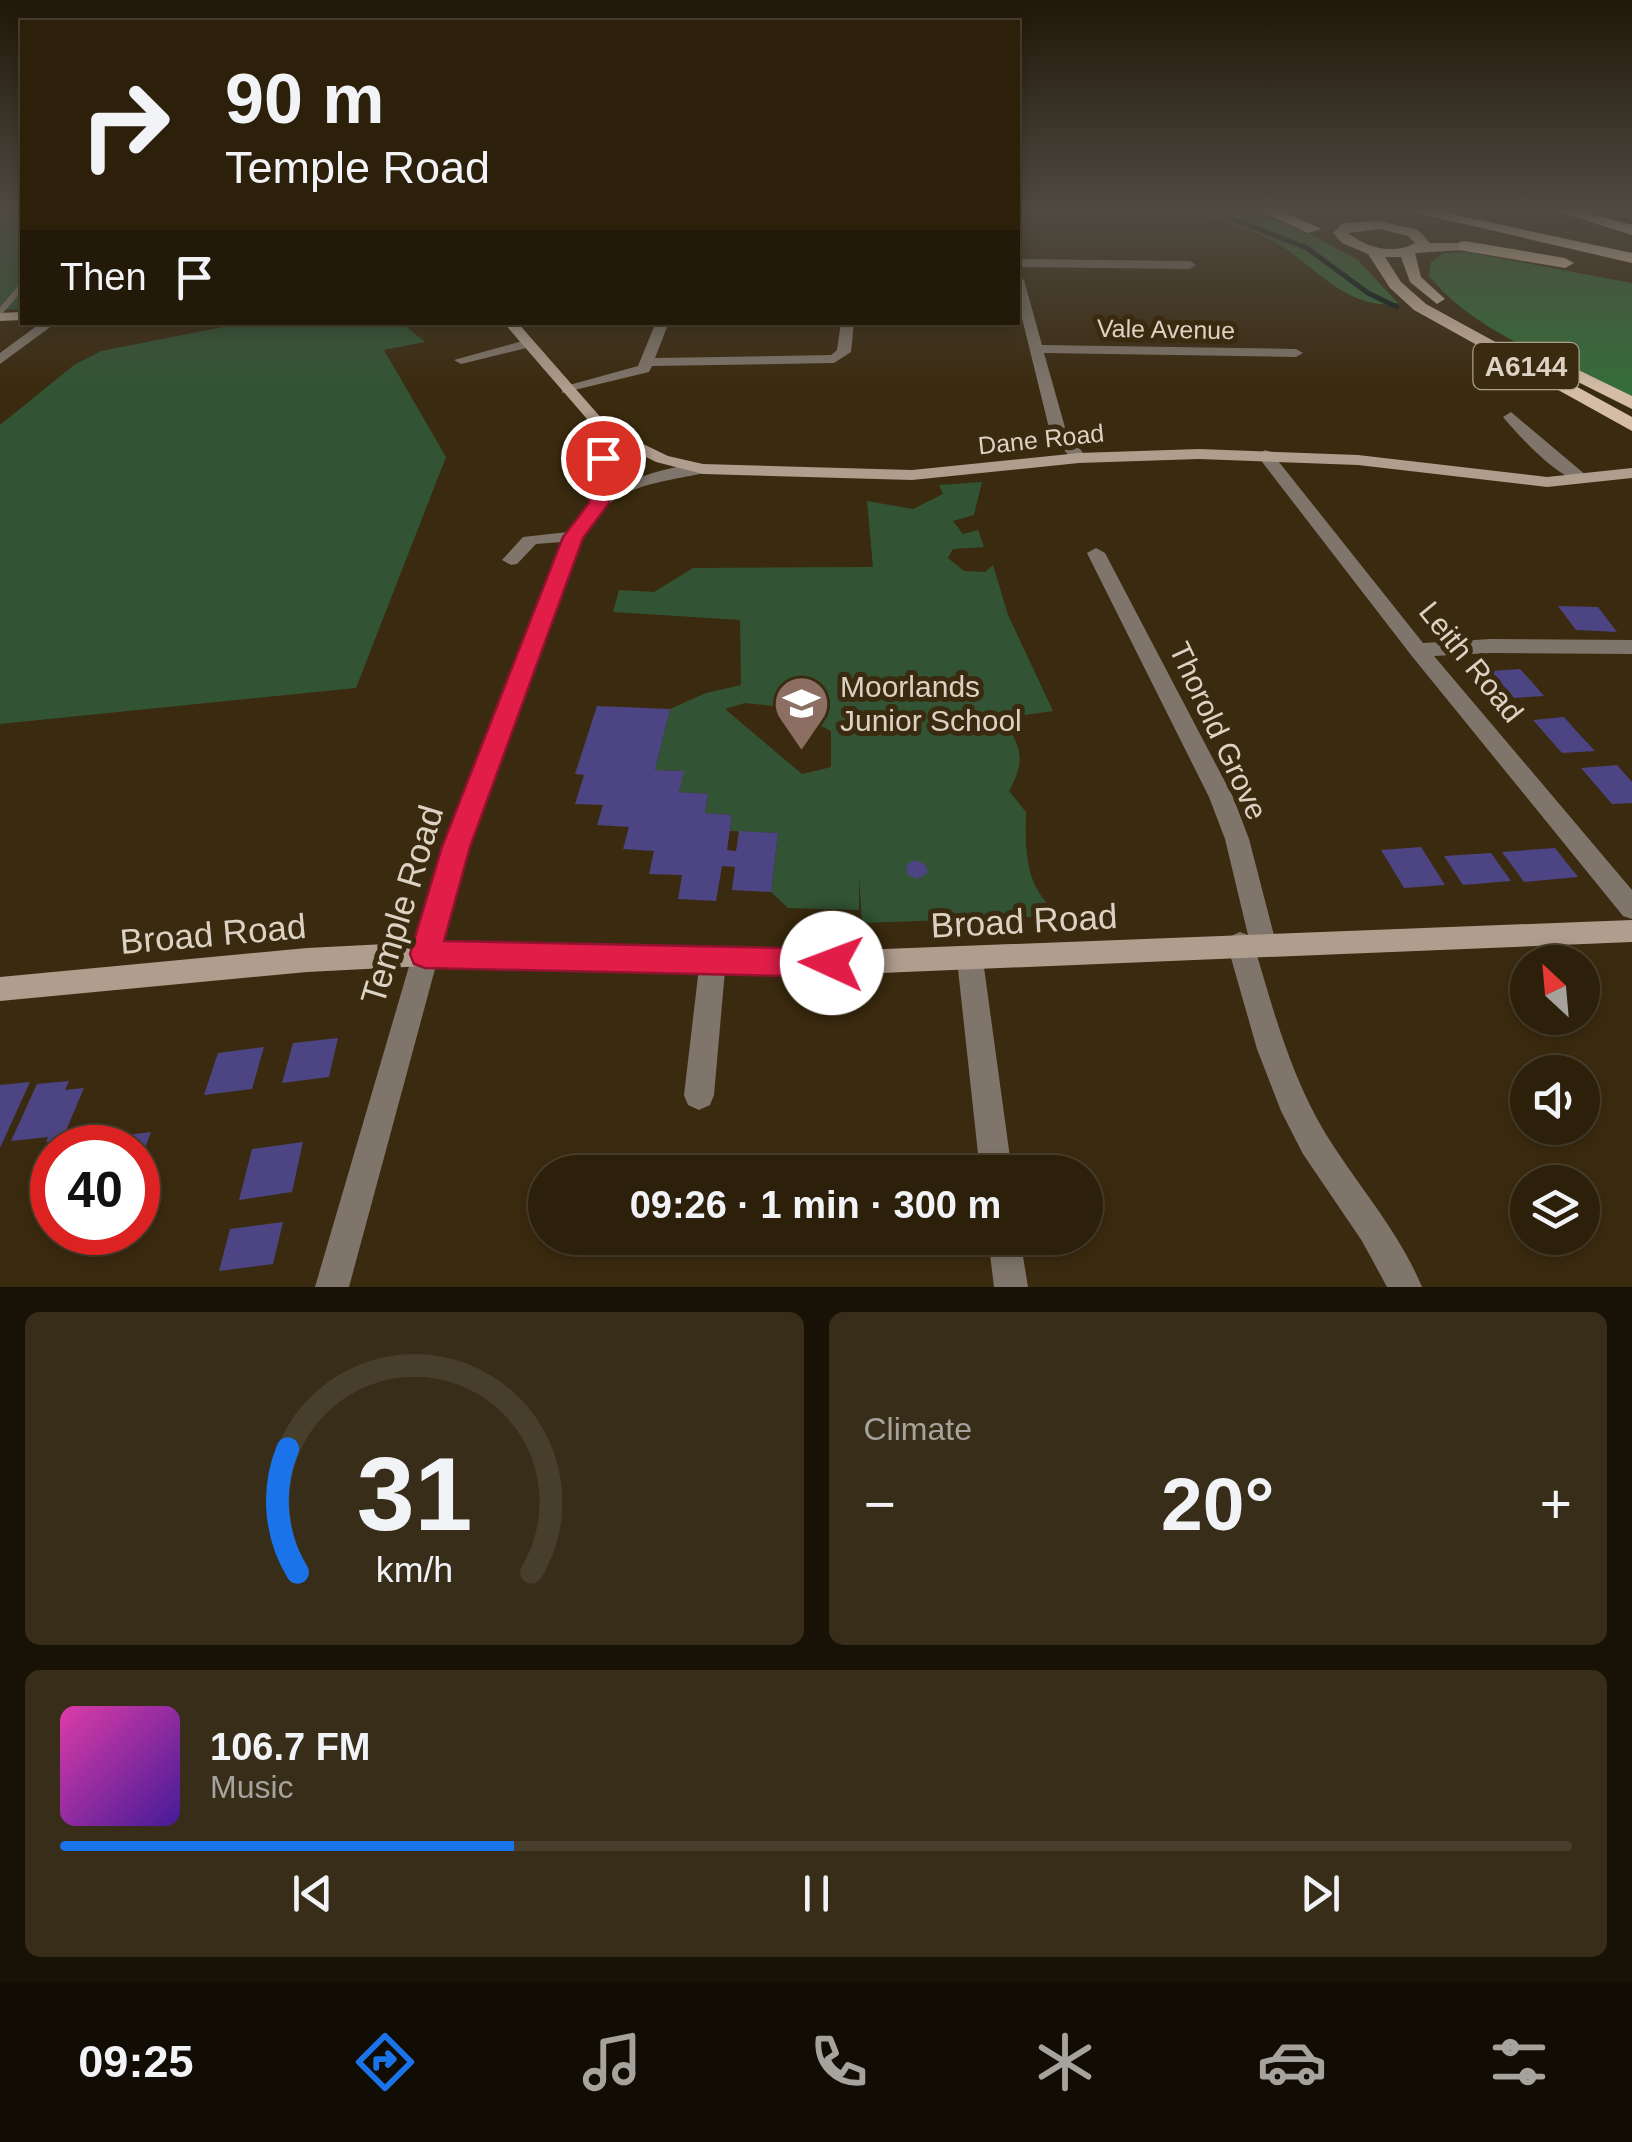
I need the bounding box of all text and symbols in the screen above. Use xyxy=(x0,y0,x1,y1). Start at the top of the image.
icon: right xyxy=(60,60,190,190)
text: 90 m xyxy=(225,60,385,138)
text: Temple Road xyxy=(225,142,490,193)
icon: arrive xyxy=(167,250,222,305)
text: Then xyxy=(60,256,147,298)
street label: Vale Avenue xyxy=(1097,314,1235,344)
road number: A6144 xyxy=(1474,343,1578,389)
pin xyxy=(561,416,646,501)
street label: Dane Road xyxy=(977,418,1105,460)
icon: arrive xyxy=(576,431,631,486)
street label: Leith Road xyxy=(1413,595,1530,728)
street label: Thorold Grove xyxy=(1163,637,1274,825)
place label: Moorlands Junior School xyxy=(840,670,1022,737)
school or university icon: Moorlands Junior School xyxy=(771,674,831,753)
street label: Temple Road xyxy=(353,801,450,1009)
street label: Broad Road xyxy=(930,896,1118,945)
street label: Broad Road xyxy=(118,906,308,961)
position arrow xyxy=(780,911,884,1015)
north arrow xyxy=(1510,945,1600,1035)
map controls xyxy=(1510,945,1600,1255)
button: sound xyxy=(1510,1055,1600,1145)
speed limit sign: 40 xyxy=(30,1125,160,1255)
button: layers xyxy=(1510,1165,1600,1255)
text: 09:26 · 1 min · 300 m xyxy=(630,1184,1001,1226)
text: Climate xyxy=(864,1411,972,1447)
text: 31 xyxy=(356,1436,472,1552)
text: 20° xyxy=(1161,1462,1274,1546)
text: − xyxy=(864,1473,896,1535)
text: + xyxy=(1540,1473,1572,1535)
text: km/h xyxy=(376,1550,453,1590)
text: 106.7 FM xyxy=(210,1726,371,1768)
text: Music xyxy=(210,1769,294,1805)
icon: previous xyxy=(285,1866,340,1921)
icon: pause xyxy=(789,1866,844,1921)
icon: next xyxy=(1293,1866,1348,1921)
icon: directions xyxy=(350,2027,420,2097)
icon: music xyxy=(577,2027,647,2097)
icon: phone xyxy=(804,2027,874,2097)
icon: climate xyxy=(1030,2027,1100,2097)
icon: car xyxy=(1257,2027,1327,2097)
icon: filters xyxy=(1484,2027,1554,2097)
text: 09:25 xyxy=(78,2036,193,2087)

